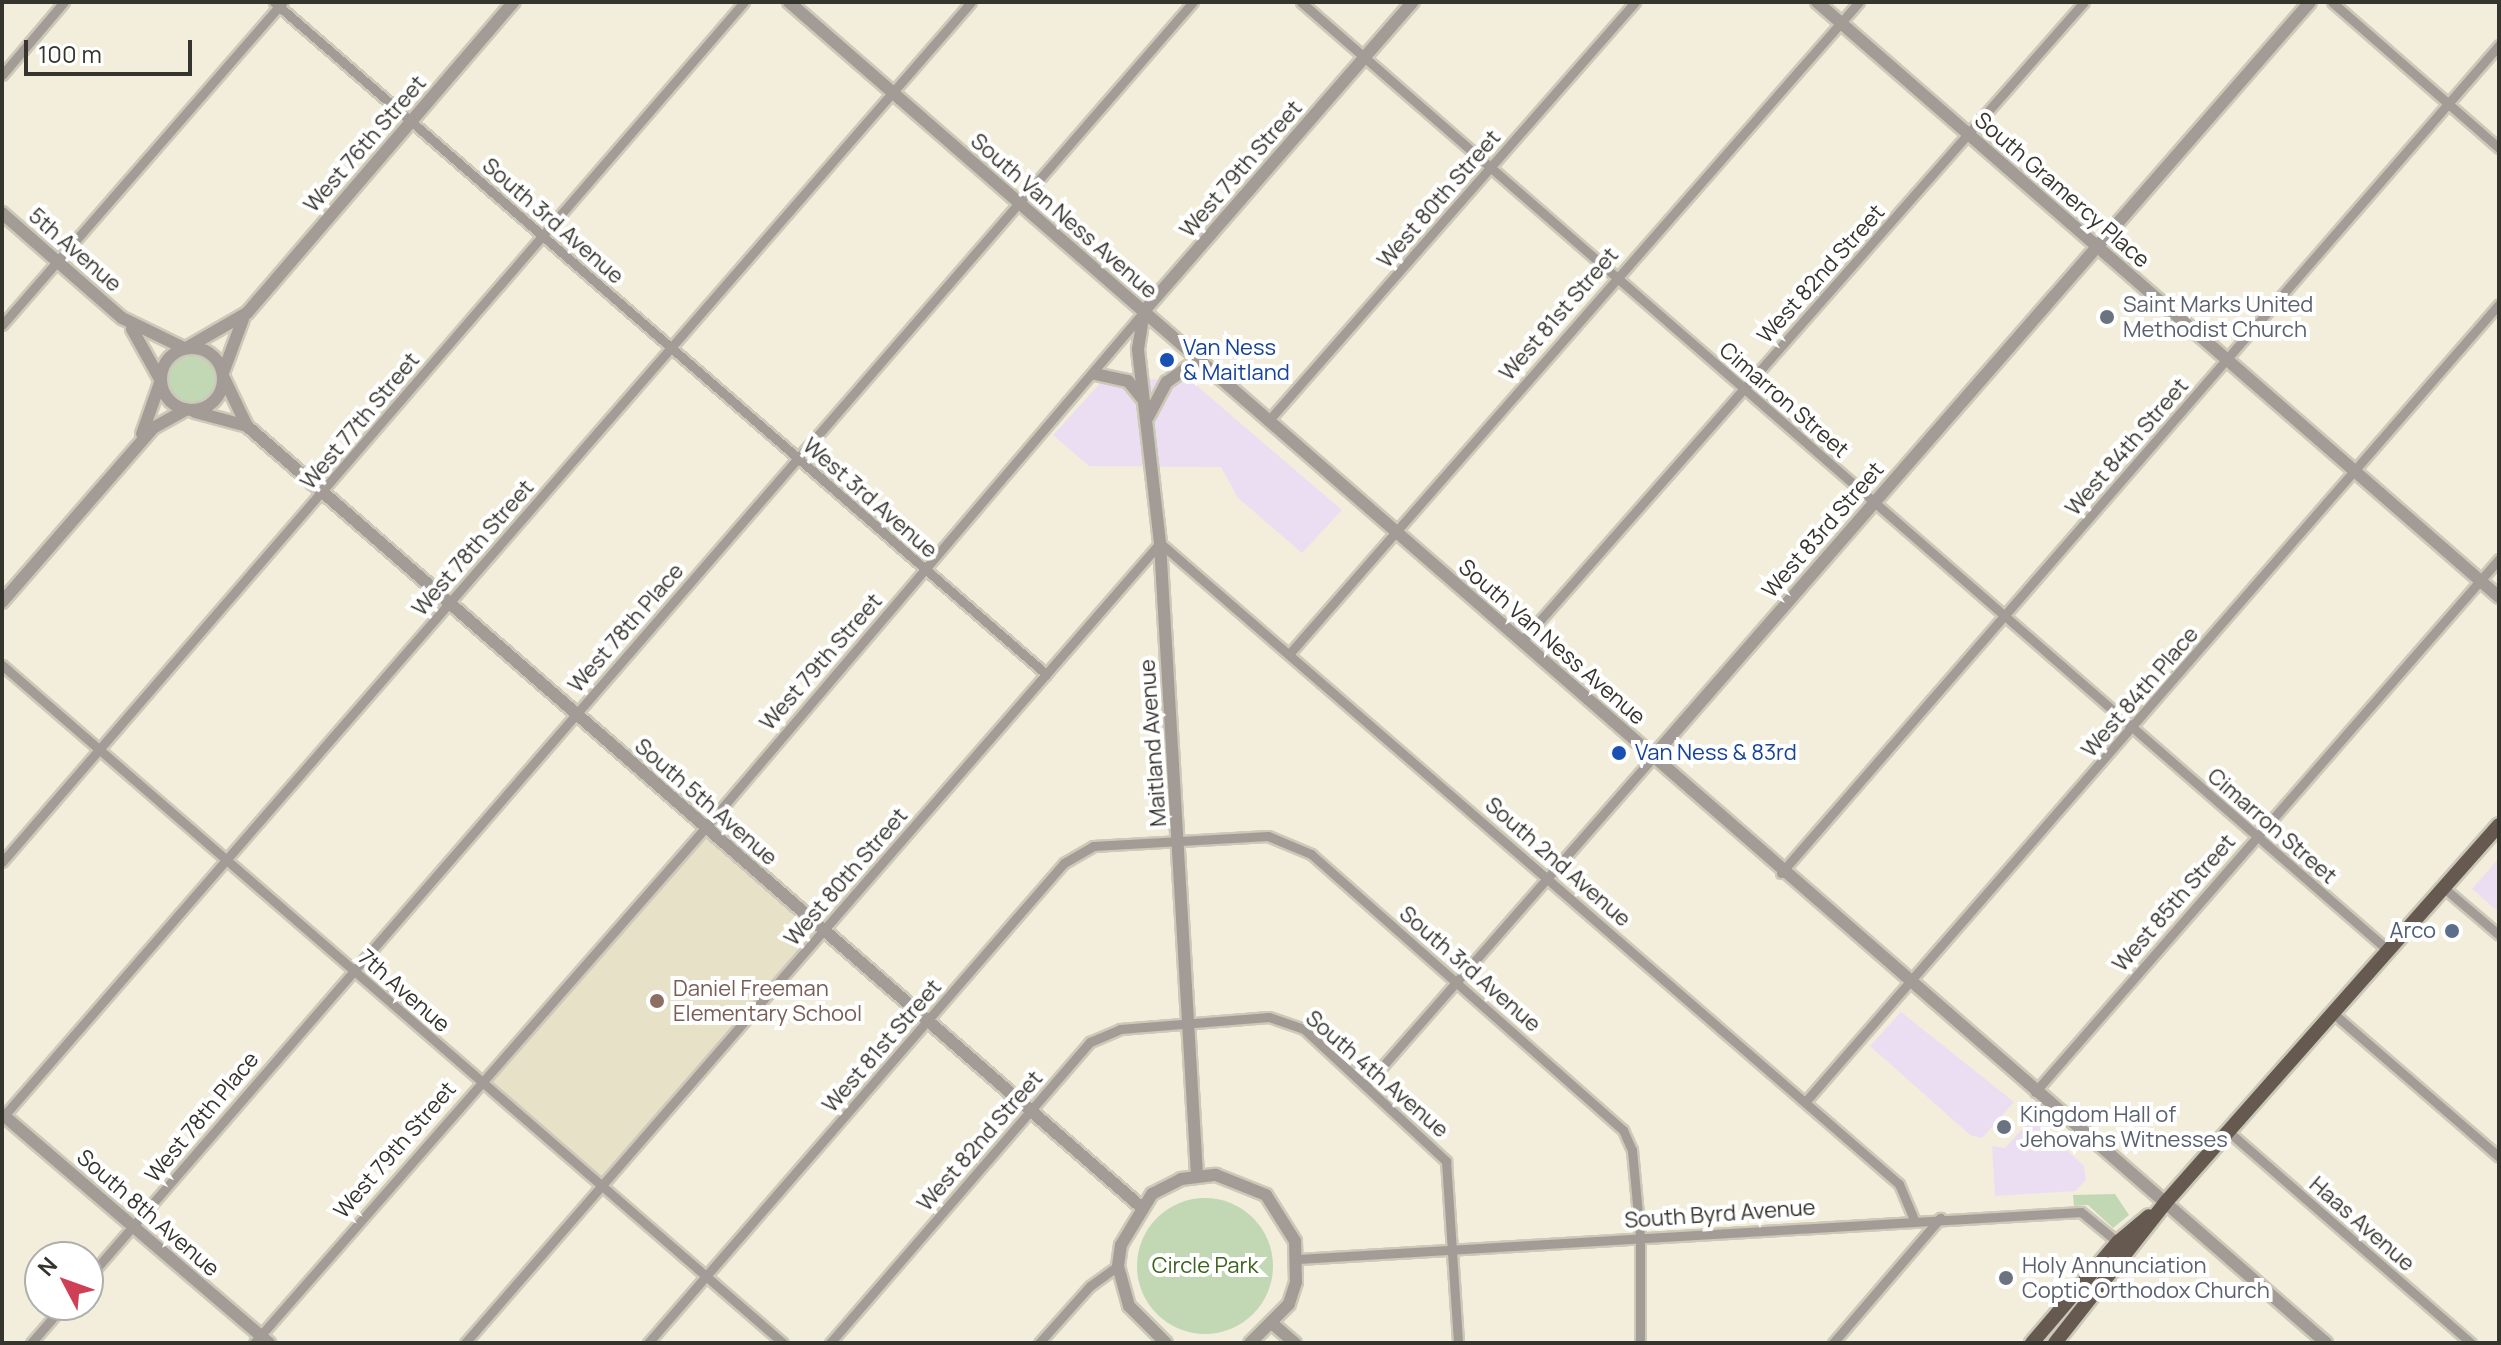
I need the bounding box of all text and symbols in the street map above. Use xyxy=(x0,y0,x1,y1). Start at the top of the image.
scale bar xyxy=(28,24,196,74)
text: 100 m xyxy=(38,37,102,70)
street label: West 76th Street xyxy=(298,70,432,218)
street label: West 79th Street xyxy=(1174,95,1308,243)
street label: South Gramercy Place xyxy=(1969,107,2155,273)
street label: West 80th Street xyxy=(1372,125,1506,273)
street label: South Van Ness Avenue xyxy=(965,128,1163,304)
street label: South 3rd Avenue xyxy=(477,152,629,290)
street label: West 82nd Street xyxy=(1752,199,1890,349)
street label: 5th Avenue xyxy=(23,203,127,297)
street label: West 81st Street xyxy=(1494,242,1624,386)
place label: Saint Marks United Methodist Church xyxy=(2123,291,2313,342)
marker: Saint Marks United Methodist Church xyxy=(2098,308,2116,326)
place label: Van Ness & Maitland xyxy=(1183,334,1290,386)
street label: Cimarron Street xyxy=(1714,337,1854,463)
street label: West 77th Street xyxy=(295,347,425,495)
marker: Van Ness & Maitland xyxy=(1158,351,1176,369)
street label: West 84th Street xyxy=(2060,373,2194,521)
street label: West 3rd Avenue xyxy=(797,432,943,564)
street label: West 83rd Street xyxy=(1757,457,1889,603)
street label: West 78th Street xyxy=(407,475,539,621)
street label: South Van Ness Avenue xyxy=(1453,554,1651,730)
street label: West 78th Place xyxy=(563,558,689,698)
street label: West 79th Street xyxy=(754,588,888,736)
street label: West 84th Place xyxy=(2076,621,2204,763)
street label: Maitland Avenue xyxy=(1134,658,1172,828)
street label: South 5th Avenue xyxy=(629,733,783,871)
place label: Van Ness & 83rd xyxy=(1635,740,1797,766)
marker: Van Ness & 83rd xyxy=(1610,744,1628,762)
street label: Cimarron Street xyxy=(2202,763,2342,889)
street label: South 2nd Avenue xyxy=(1480,792,1636,932)
street label: West 80th Street xyxy=(779,803,913,951)
street label: West 85th Street xyxy=(2107,829,2241,977)
street label: South 3rd Avenue xyxy=(1394,900,1546,1038)
place label: Arco xyxy=(2389,918,2436,944)
marker: Arco xyxy=(2443,922,2461,940)
street label: 7th Avenue xyxy=(353,944,455,1038)
street label: West 81st Street xyxy=(817,974,947,1118)
place label: Daniel Freeman Elementary School xyxy=(673,975,862,1026)
marker: Daniel Freeman Elementary School xyxy=(648,992,666,1010)
street label: South 4th Avenue xyxy=(1300,1005,1454,1143)
street label: West 78th Place xyxy=(140,1046,264,1188)
street label: West 82nd Street xyxy=(912,1065,1048,1217)
street label: West 79th Street xyxy=(328,1076,462,1224)
place label: Kingdom Hall of Jehovahs Witnesses xyxy=(2020,1101,2228,1152)
marker: Kingdom Hall of Jehovahs Witnesses xyxy=(1995,1118,2013,1136)
street label: South 8th Avenue xyxy=(71,1144,225,1282)
street label: Haas Avenue xyxy=(2304,1171,2420,1277)
street label: South Byrd Avenue xyxy=(1624,1194,1816,1234)
north arrow xyxy=(24,1241,104,1321)
text: N xyxy=(31,1251,64,1282)
place label: Holy Annunciation Coptic Orthodox Church xyxy=(2022,1252,2270,1304)
park label: Circle Park xyxy=(1152,1253,1258,1279)
marker: Holy Annunciation Coptic Orthodox Church xyxy=(1997,1269,2015,1287)

